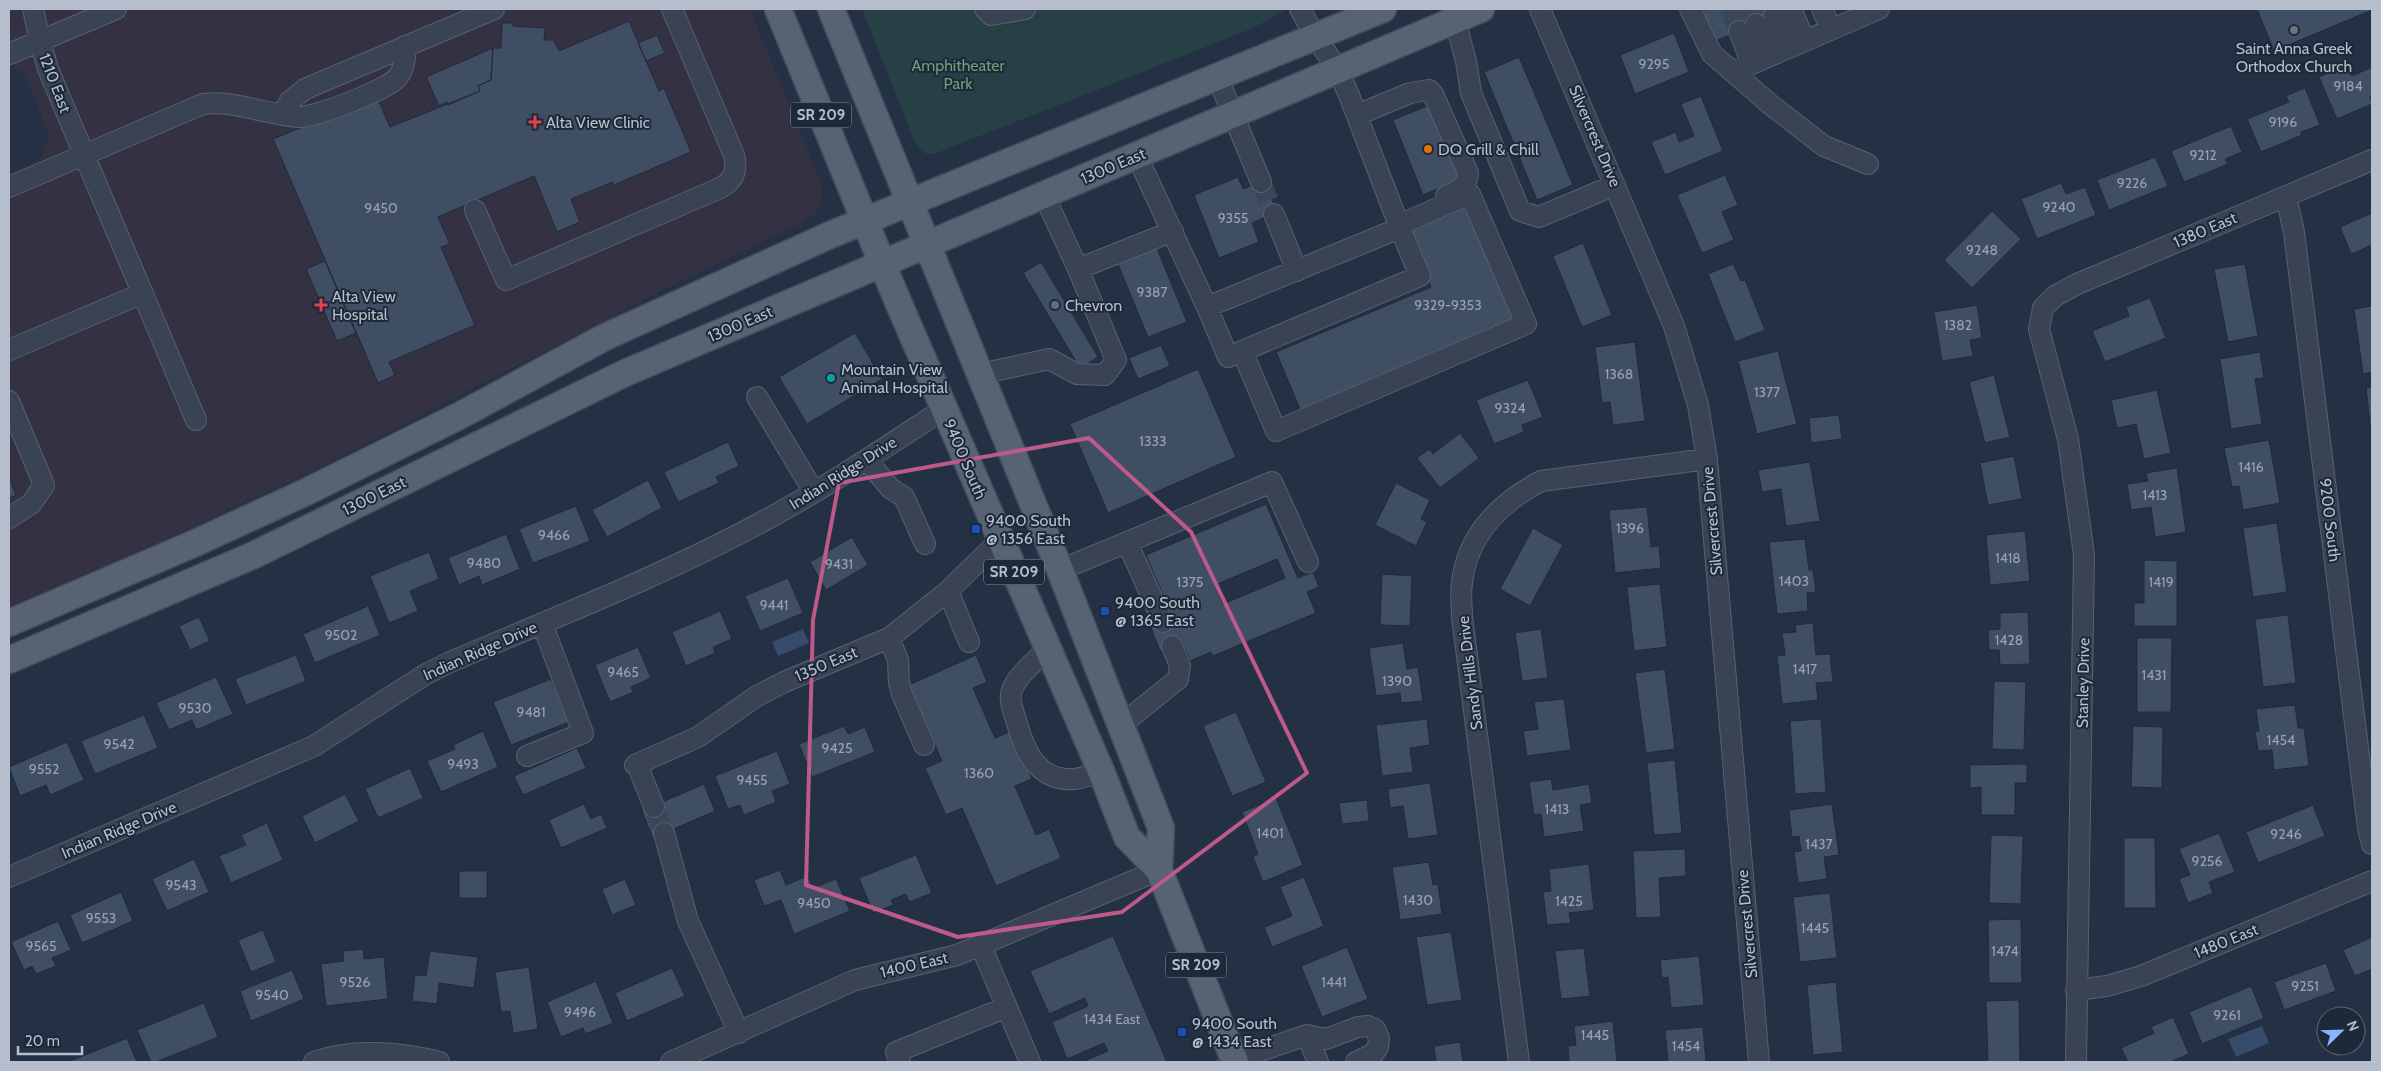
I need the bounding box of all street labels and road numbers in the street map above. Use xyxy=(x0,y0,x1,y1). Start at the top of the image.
street label: 1210 East xyxy=(35,51,75,116)
street label: Silvercrest Drive xyxy=(1565,82,1625,190)
road number: SR 209 xyxy=(791,102,851,128)
street label: 1300 East xyxy=(1078,144,1149,188)
street label: 1380 East xyxy=(2170,208,2240,252)
street label: 1300 East xyxy=(705,302,776,346)
street label: 9400 South xyxy=(940,416,990,502)
street label: Indian Ridge Drive xyxy=(786,432,900,514)
street label: Silvercrest Drive xyxy=(1698,466,1726,576)
street label: 1300 East xyxy=(339,472,409,520)
street label: 9200 South xyxy=(2315,477,2345,563)
road number: SR 209 xyxy=(984,560,1044,584)
street label: Sandy Hills Drive xyxy=(1454,615,1486,731)
street label: Indian Ridge Drive xyxy=(420,617,540,685)
street label: Stanley Drive xyxy=(2073,638,2093,728)
street label: 1350 East xyxy=(792,642,861,686)
street label: Indian Ridge Drive xyxy=(59,797,179,863)
street label: Silvercrest Drive xyxy=(1733,869,1761,979)
street label: 1480 East xyxy=(2191,919,2261,962)
street label: 1400 East xyxy=(878,948,950,982)
road number: SR 209 xyxy=(1166,952,1226,978)

